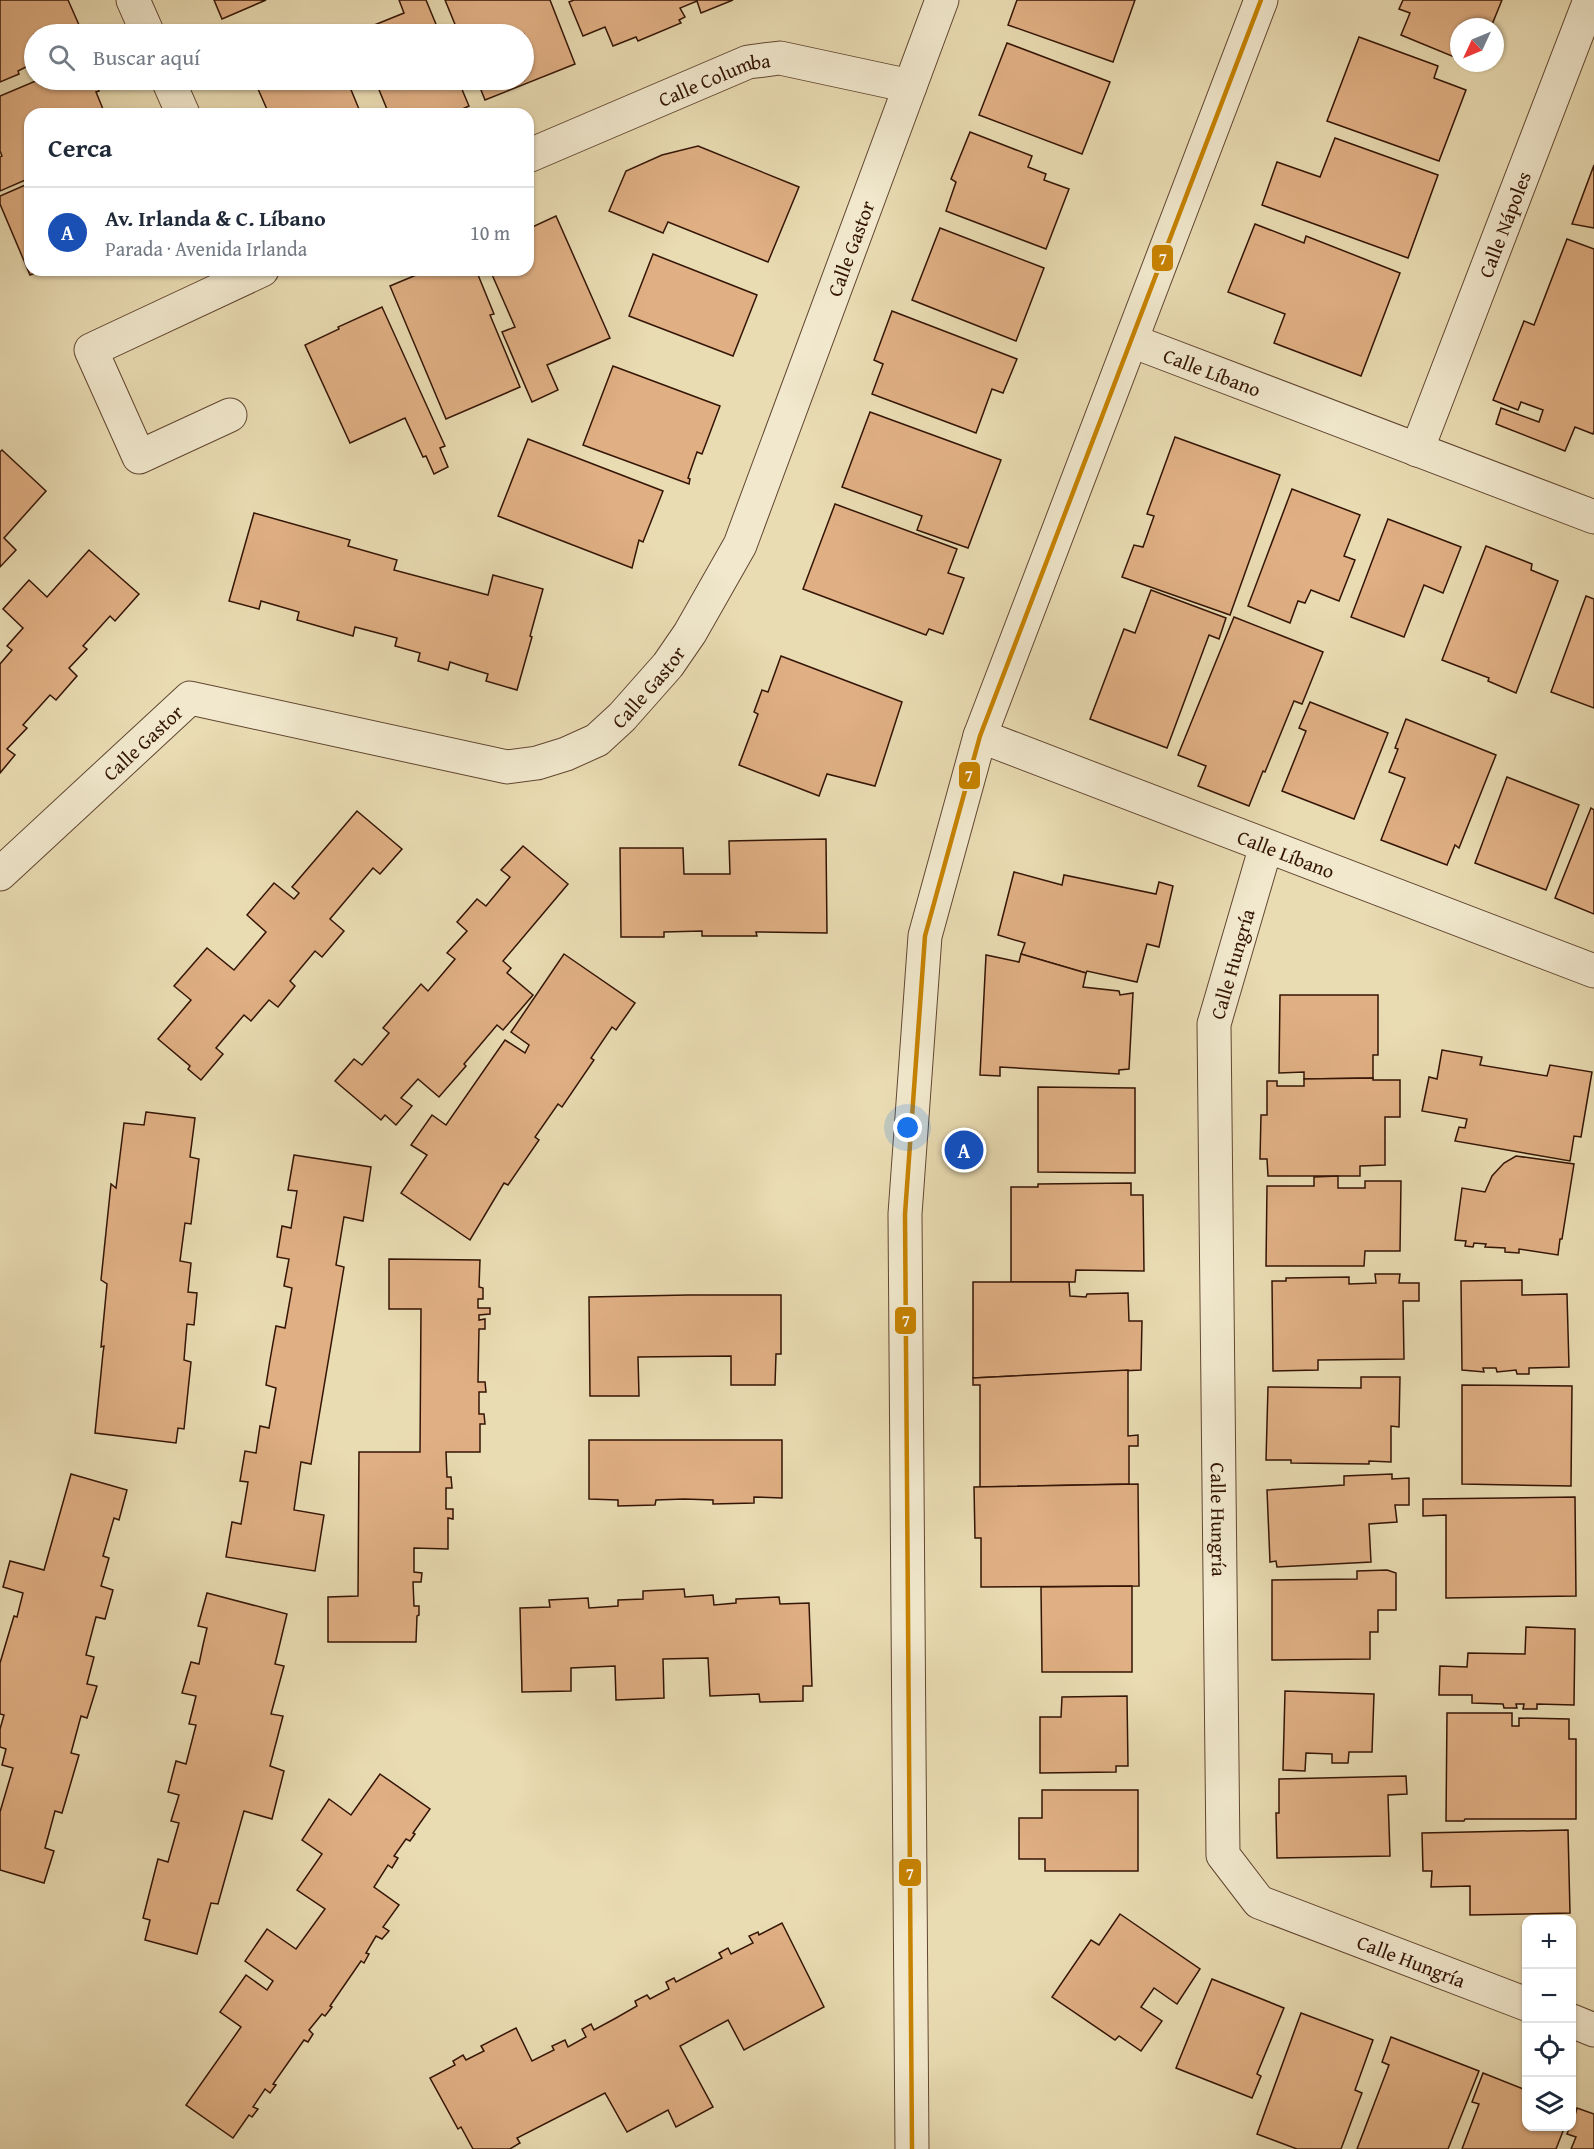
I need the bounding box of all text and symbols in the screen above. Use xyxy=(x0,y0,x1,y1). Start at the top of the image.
north arrow xyxy=(1450,18,1504,72)
search box xyxy=(24,24,534,90)
icon: search xyxy=(45,41,78,74)
text: Buscar aquí xyxy=(93,41,200,73)
street label: Calle Columba xyxy=(653,45,772,113)
text: Cerca xyxy=(48,128,112,167)
street label: Calle Nápoles xyxy=(1470,167,1537,282)
street label: Calle Gastor xyxy=(819,196,881,300)
text: Av. Irlanda & C. Líbano xyxy=(105,202,326,234)
text: A xyxy=(61,218,74,247)
text: 10 m xyxy=(470,218,510,247)
text: Parada · Avenida Irlanda xyxy=(105,234,307,263)
line badge: 7 xyxy=(1151,244,1174,272)
text: 7 xyxy=(1159,246,1167,270)
street label: Calle Líbano xyxy=(1160,340,1265,403)
street label: Calle Gastor xyxy=(605,640,692,734)
street label: Calle Gastor xyxy=(96,698,189,787)
line badge: 7 xyxy=(958,761,981,790)
text: 7 xyxy=(965,763,973,787)
street label: Calle Líbano xyxy=(1234,821,1339,885)
street label: Calle Hungría xyxy=(1202,905,1262,1023)
your location xyxy=(893,1113,922,1142)
pin: A xyxy=(944,1128,984,1172)
line badge: 7 xyxy=(894,1306,917,1335)
text: 7 xyxy=(902,1308,910,1332)
street label: Calle Hungría xyxy=(1204,1462,1234,1577)
line badge: 7 xyxy=(898,1858,922,1887)
text: 7 xyxy=(906,1861,914,1885)
map controls xyxy=(1522,1915,1576,2131)
button: + xyxy=(1522,1915,1576,1969)
street label: Calle Hungría xyxy=(1353,1926,1470,1994)
button: − xyxy=(1522,1969,1576,2023)
button: locate xyxy=(1522,2023,1576,2077)
button: layers xyxy=(1522,2077,1576,2131)

